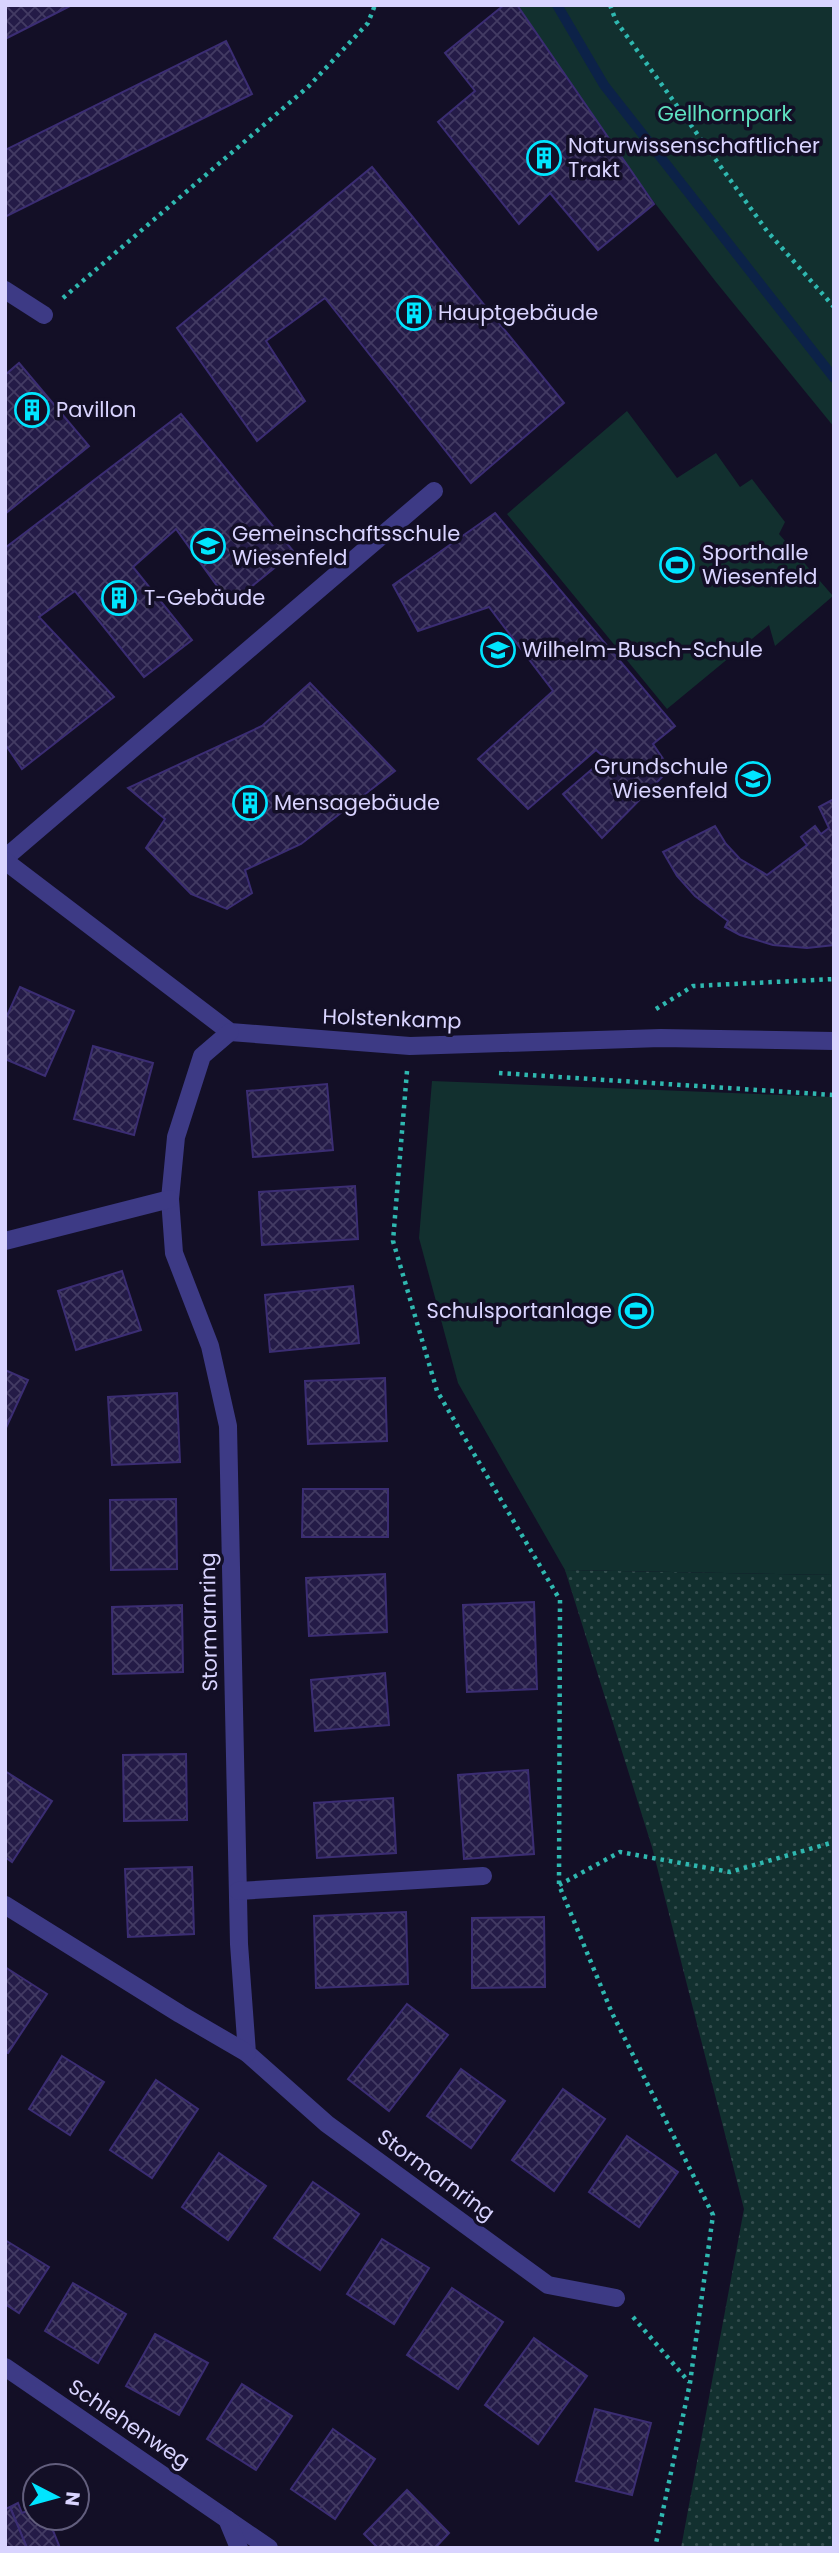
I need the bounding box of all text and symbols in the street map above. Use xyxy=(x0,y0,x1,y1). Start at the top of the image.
park label: Gellhornpark xyxy=(658,99,793,128)
place label: Naturwissenschaftlicher Trakt xyxy=(568,131,820,184)
building icon: Naturwissenschaftlicher Trakt xyxy=(525,139,563,177)
building icon: Hauptgebäude xyxy=(395,294,433,332)
place label: Hauptgebäude xyxy=(438,298,598,327)
building icon: Pavillon xyxy=(13,391,51,429)
place label: Pavillon xyxy=(56,395,137,424)
place label: Gemeinschaftsschule Wiesenfeld xyxy=(232,519,460,572)
school or university icon: Gemeinschaftsschule Wiesenfeld xyxy=(189,527,227,565)
place label: Sporthalle Wiesenfeld xyxy=(702,538,817,591)
sports icon: Sporthalle Wiesenfeld xyxy=(658,546,696,584)
building icon: T-Gebäude xyxy=(100,579,138,617)
place label: T-Gebäude xyxy=(144,583,265,612)
school or university icon: Wilhelm-Busch-Schule xyxy=(479,631,517,669)
place label: Wilhelm-Busch-Schule xyxy=(522,635,763,664)
place label: Grundschule Wiesenfeld xyxy=(594,752,728,805)
school or university icon: Grundschule Wiesenfeld xyxy=(734,760,772,798)
building icon: Mensagebäude xyxy=(231,784,269,822)
place label: Mensagebäude xyxy=(274,788,440,817)
street label: Holstenkamp xyxy=(322,1002,462,1035)
sports icon: Schulsportanlage xyxy=(617,1292,655,1330)
place label: Schulsportanlage xyxy=(427,1296,612,1325)
street label: Stormarnring xyxy=(193,1552,224,1692)
street label: Stormarnring xyxy=(372,2122,501,2227)
street label: Schlehenweg xyxy=(63,2372,196,2475)
north arrow xyxy=(21,2462,91,2532)
text: N xyxy=(58,2490,87,2507)

